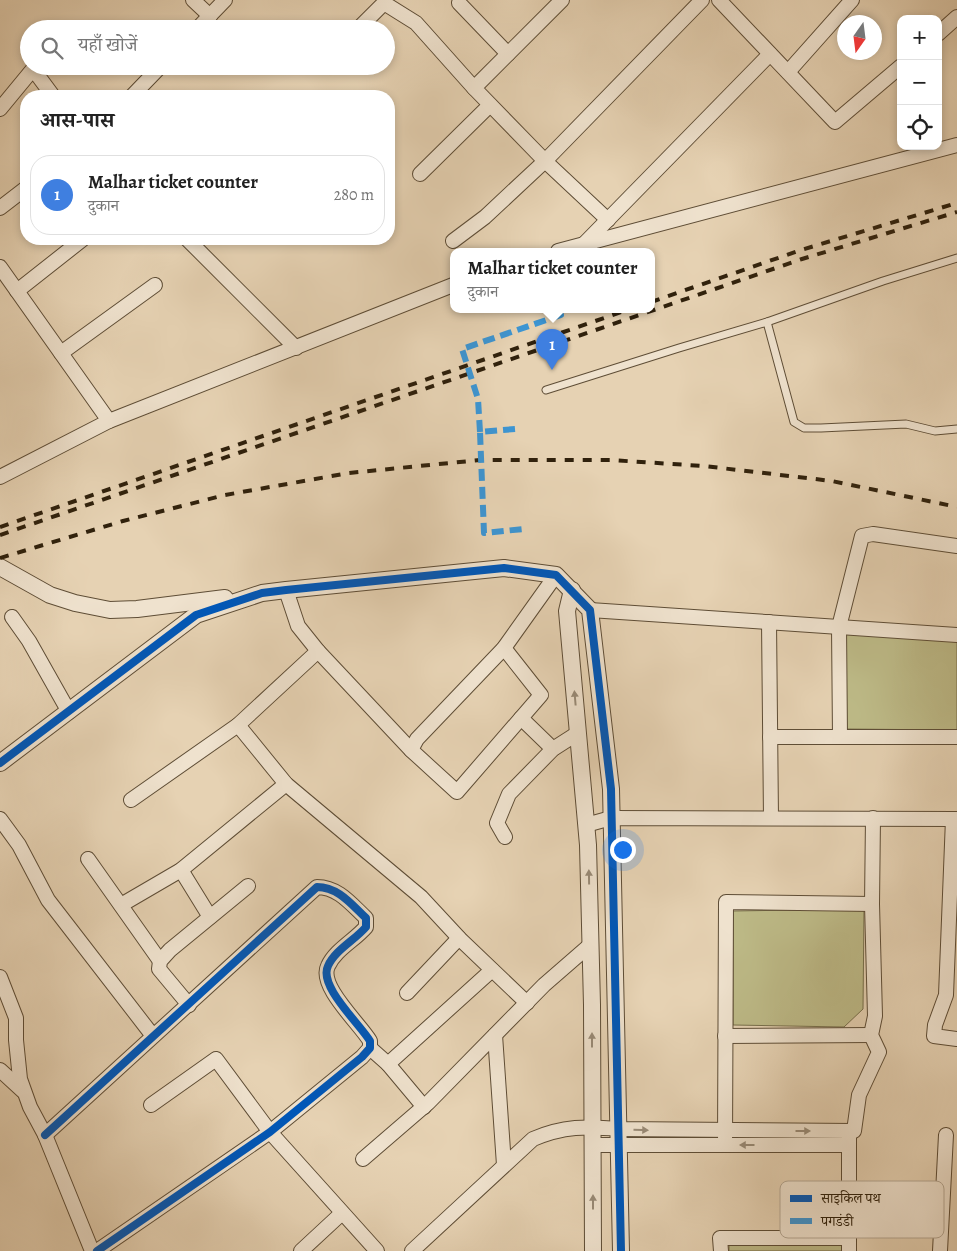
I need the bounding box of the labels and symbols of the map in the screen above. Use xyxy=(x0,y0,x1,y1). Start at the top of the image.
north arrow xyxy=(837,15,882,60)
pin: 1 xyxy=(536,329,568,370)
one-way arrow xyxy=(571,690,579,706)
your location xyxy=(610,837,636,863)
one-way arrow xyxy=(585,869,593,885)
one-way arrow xyxy=(588,1032,596,1048)
one-way arrow xyxy=(633,1126,649,1134)
one-way arrow xyxy=(795,1127,811,1135)
one-way arrow xyxy=(739,1141,755,1149)
legend xyxy=(780,1181,944,1238)
text: साइकिल पथ xyxy=(820,1189,882,1208)
one-way arrow xyxy=(589,1194,597,1210)
text: पगडंडी xyxy=(820,1212,854,1231)

